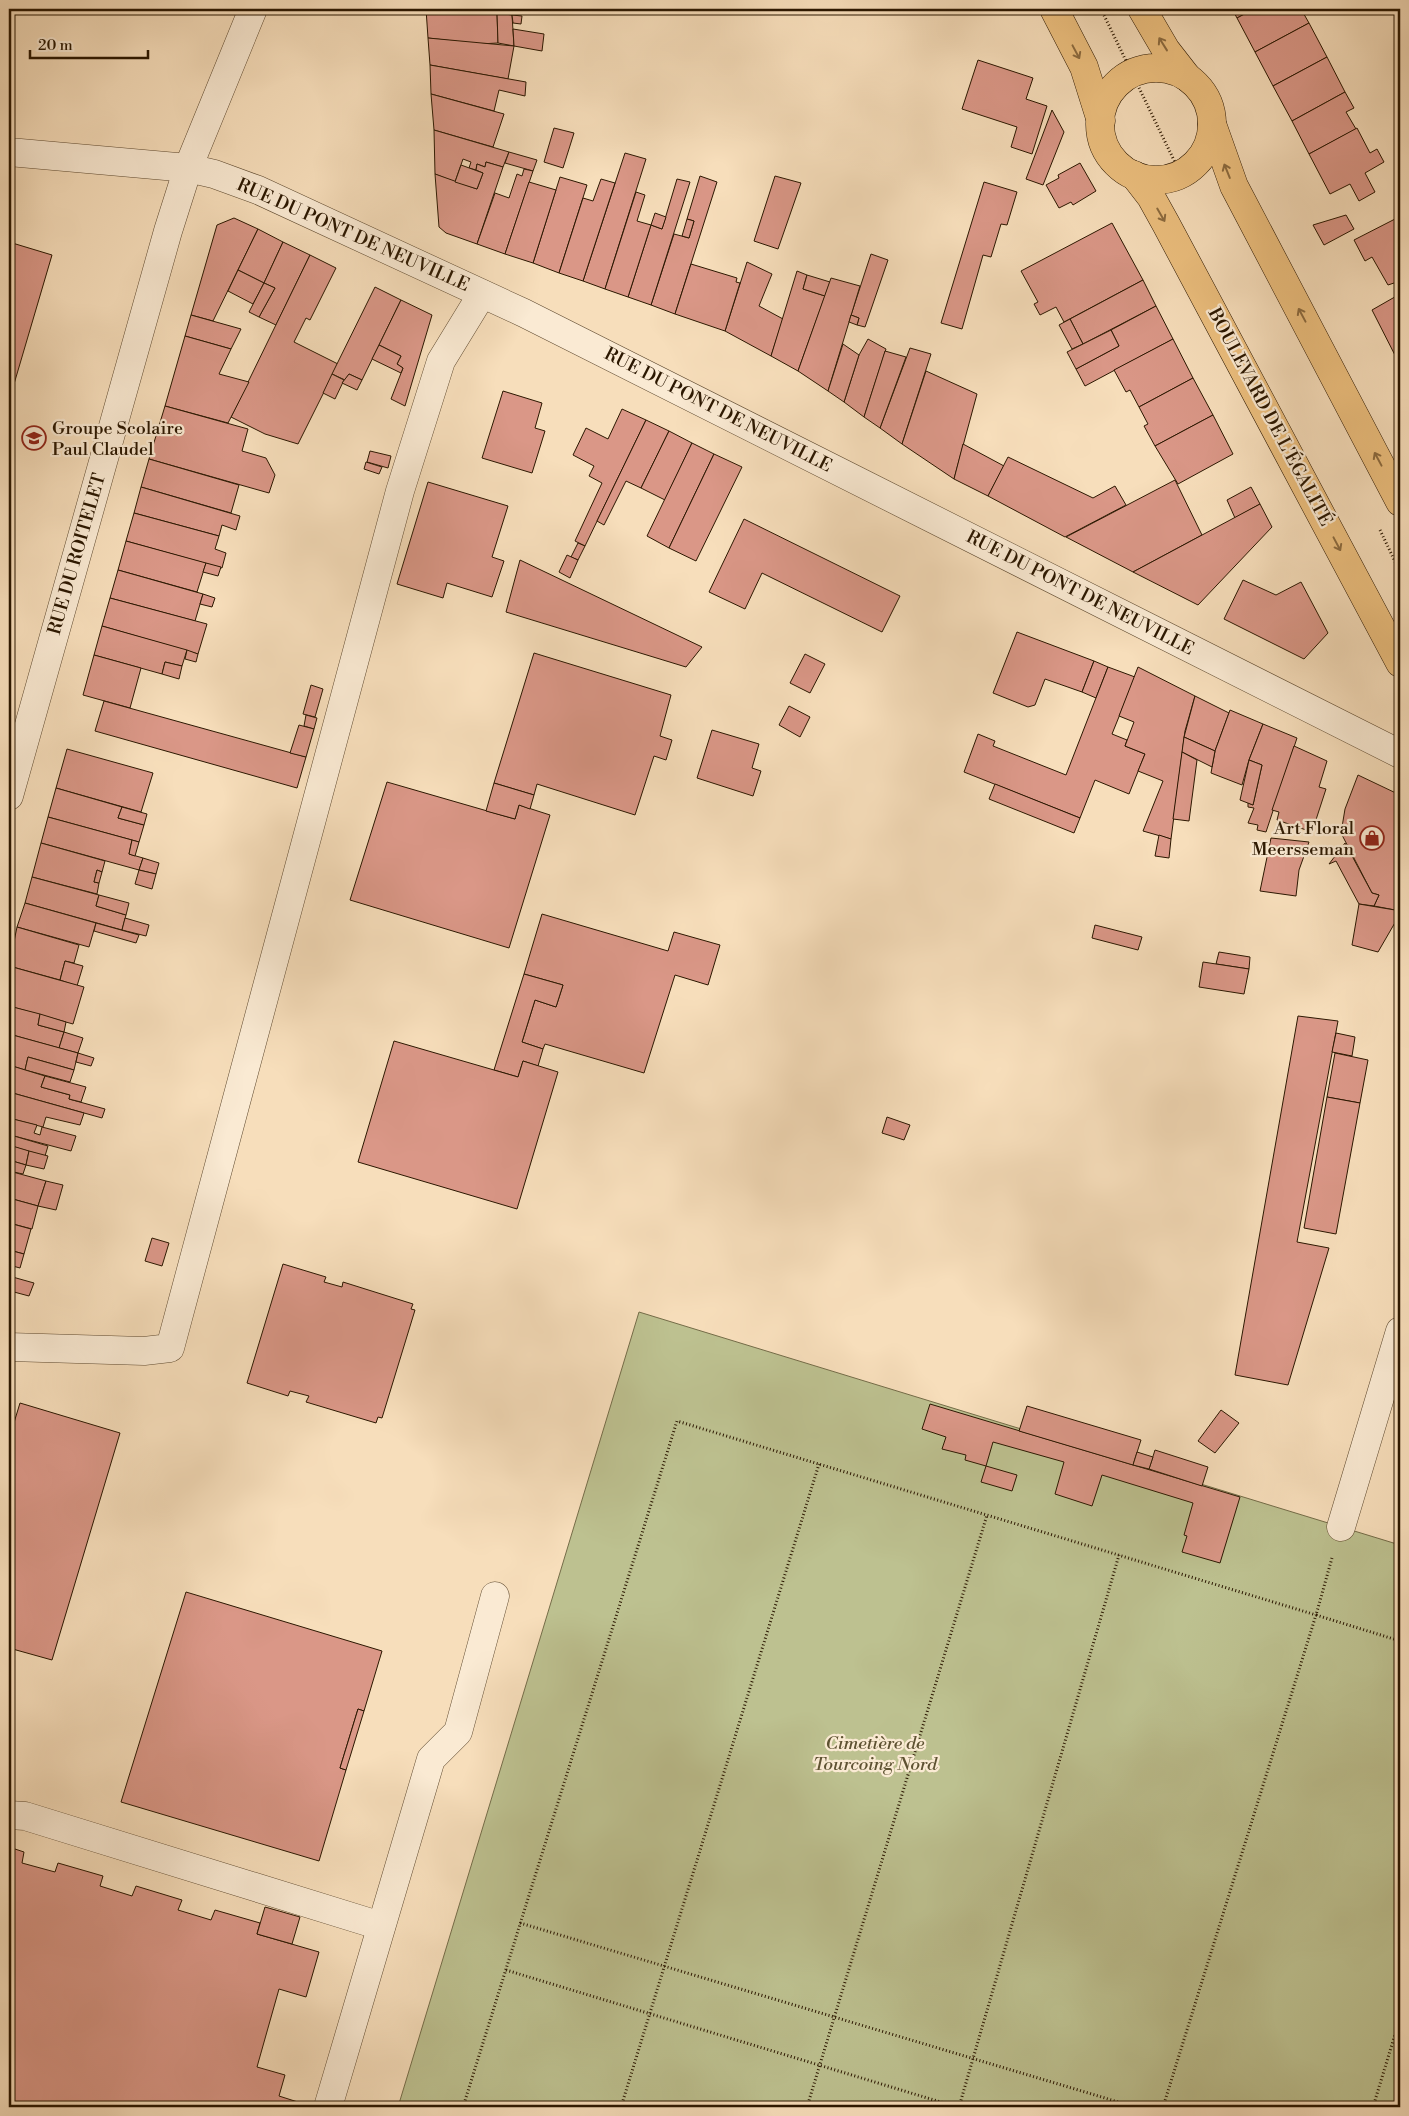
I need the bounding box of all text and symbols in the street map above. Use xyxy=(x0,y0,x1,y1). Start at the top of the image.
scale bar xyxy=(30,28,148,60)
text: 20 m xyxy=(38,36,73,55)
one-way arrow xyxy=(1157,38,1167,52)
one-way arrow xyxy=(1072,44,1081,59)
one-way arrow xyxy=(1222,163,1231,178)
street label: RUE DU PONT DE NEUVILLE xyxy=(233,173,473,297)
one-way arrow xyxy=(1157,207,1167,222)
street label: BOULEVARD DE L'ÉGALITÉ xyxy=(1202,303,1337,530)
one-way arrow xyxy=(1297,308,1306,323)
street label: RUE DU PONT DE NEUVILLE xyxy=(600,342,836,478)
place label: Groupe Scolaire Paul Claudel xyxy=(52,417,183,461)
school or university icon: Groupe Scolaire Paul Claudel xyxy=(21,425,47,451)
one-way arrow xyxy=(1372,452,1382,466)
street label: RUE DU ROITELET xyxy=(43,470,111,637)
street label: RUE DU PONT DE NEUVILLE xyxy=(962,525,1198,661)
one-way arrow xyxy=(1332,536,1342,551)
place label: Art Floral Meersseman xyxy=(1252,817,1355,861)
shop icon: Art Floral Meersseman xyxy=(1359,825,1385,851)
park label: Cimetière de Tourcoing Nord xyxy=(813,1732,938,1776)

